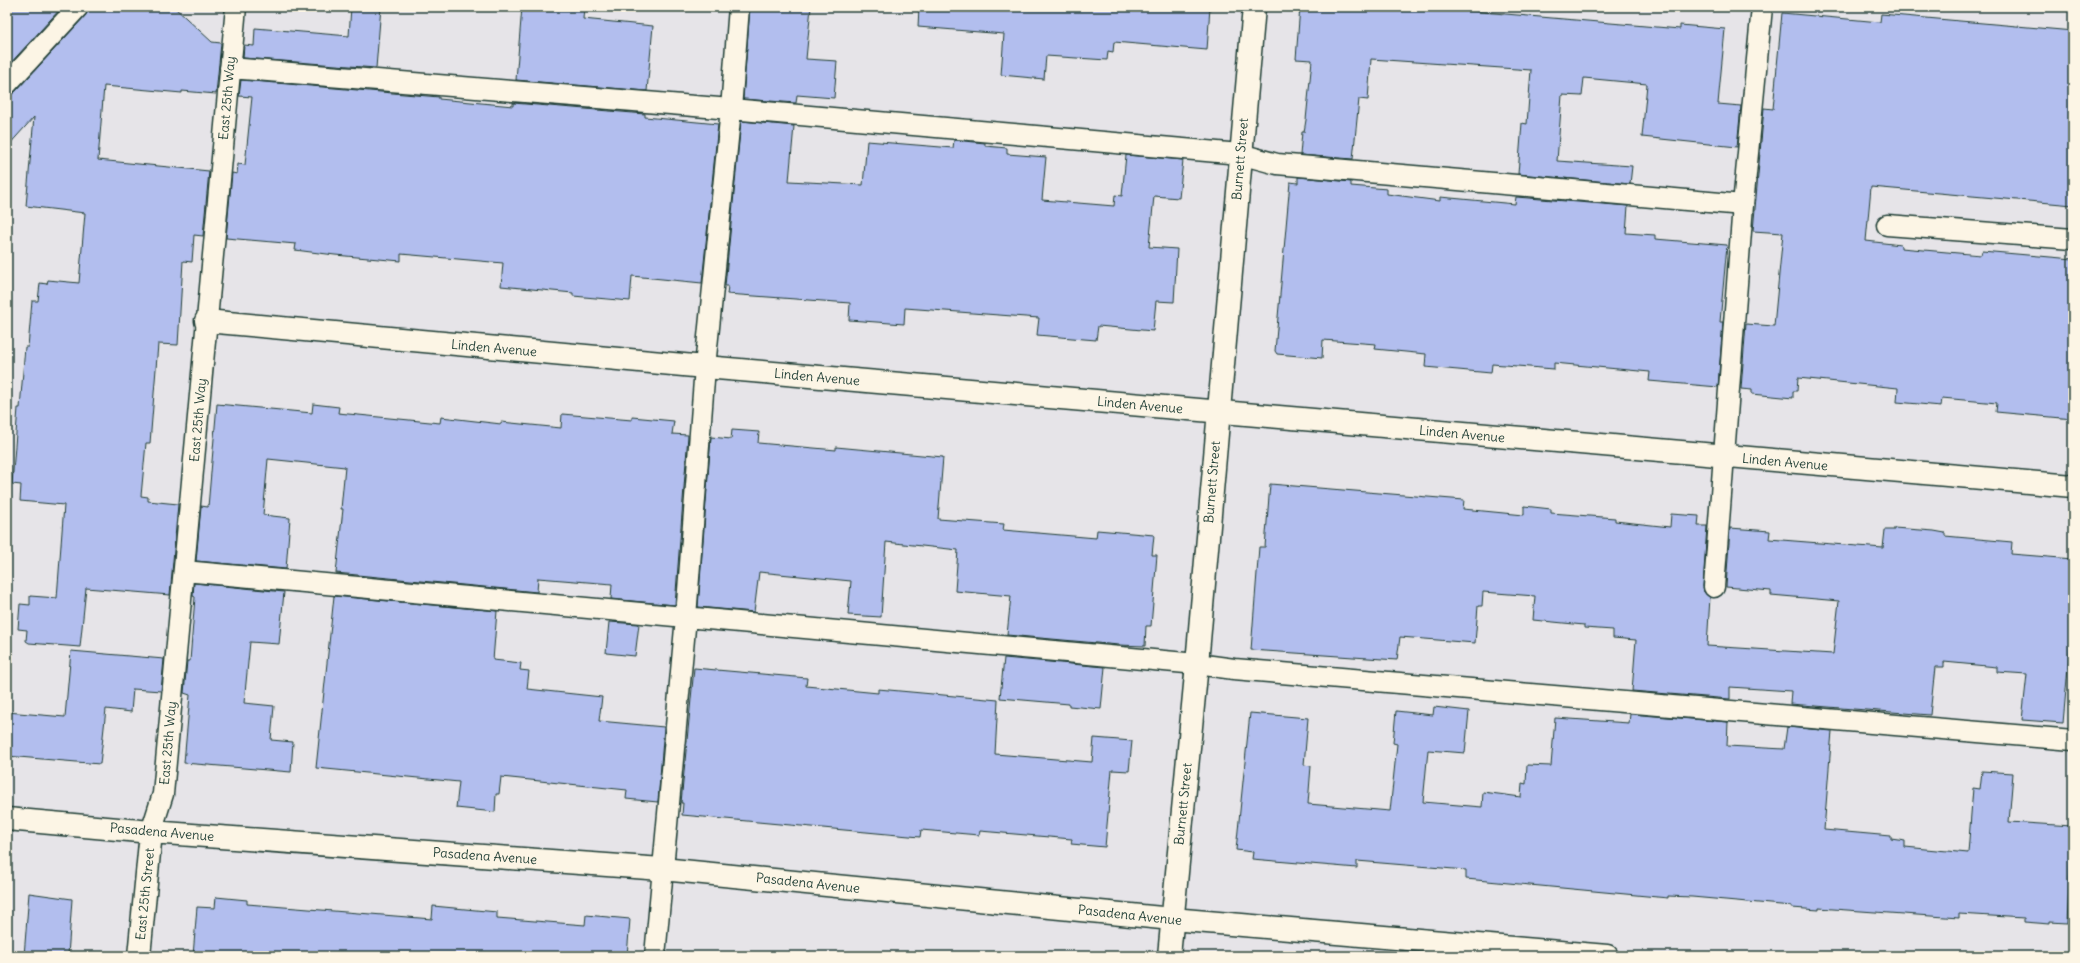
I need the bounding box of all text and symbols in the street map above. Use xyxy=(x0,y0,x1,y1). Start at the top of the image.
street label: East 25th Way xyxy=(215,55,239,141)
street label: Burnett Street xyxy=(1228,117,1252,201)
street label: Linden Avenue xyxy=(450,336,538,360)
street label: Linden Avenue xyxy=(773,365,861,389)
street label: East 25th Way xyxy=(186,377,210,463)
street label: Linden Avenue xyxy=(1096,393,1184,417)
street label: Linden Avenue xyxy=(1418,422,1506,446)
street label: Burnett Street xyxy=(1200,440,1224,524)
street label: Linden Avenue xyxy=(1741,450,1829,474)
street label: East 25th Way xyxy=(156,700,180,786)
street label: Burnett Street xyxy=(1170,761,1196,846)
street label: Pasadena Avenue xyxy=(109,819,215,845)
street label: Pasadena Avenue xyxy=(432,844,538,868)
street label: East 25th Street xyxy=(132,846,158,941)
street label: Pasadena Avenue xyxy=(755,869,861,897)
street label: Pasadena Avenue xyxy=(1077,901,1183,929)

